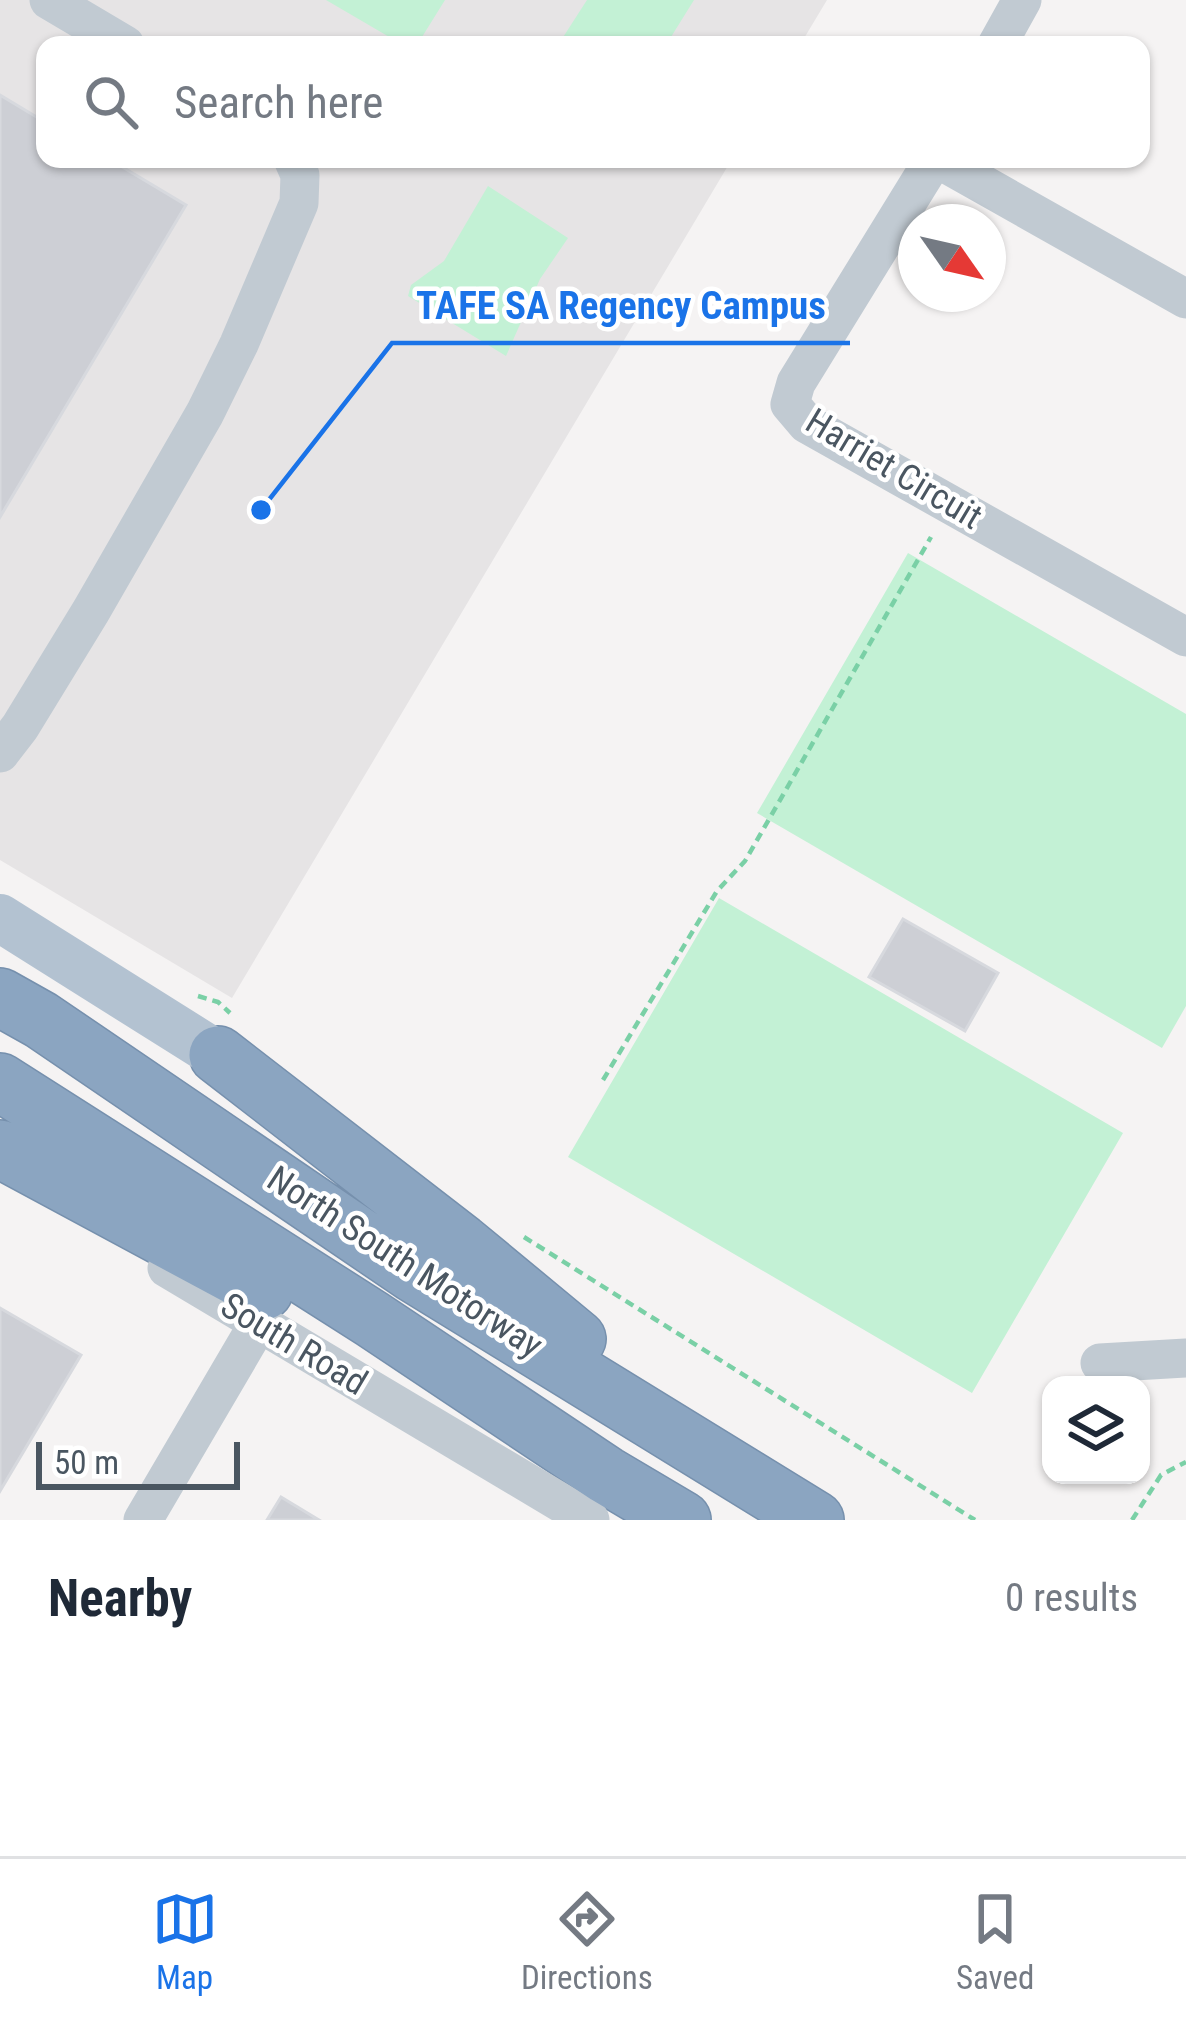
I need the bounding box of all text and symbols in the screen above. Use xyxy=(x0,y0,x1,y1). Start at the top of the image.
search box xyxy=(36,36,1150,168)
icon: search xyxy=(78,69,144,135)
text: Search here xyxy=(174,76,383,129)
north arrow xyxy=(898,204,1006,312)
callout: TAFE SA Regency Campus xyxy=(392,268,850,343)
text: TAFE SA Regency Campus xyxy=(416,283,826,329)
street label: Harriet Circuit xyxy=(798,400,990,538)
street label: North South Motorway xyxy=(260,1157,550,1367)
street label: South Road xyxy=(213,1284,375,1404)
map controls xyxy=(1042,1376,1150,1484)
button: layers xyxy=(1042,1376,1150,1484)
scale bar xyxy=(36,1436,240,1489)
text: 50 m xyxy=(54,1443,119,1482)
text: Nearby xyxy=(48,1569,192,1628)
text: 0 results xyxy=(1005,1575,1138,1621)
tab: Map xyxy=(152,1886,218,1997)
tab: Directions xyxy=(521,1886,653,1997)
tab: Saved xyxy=(956,1886,1034,1997)

